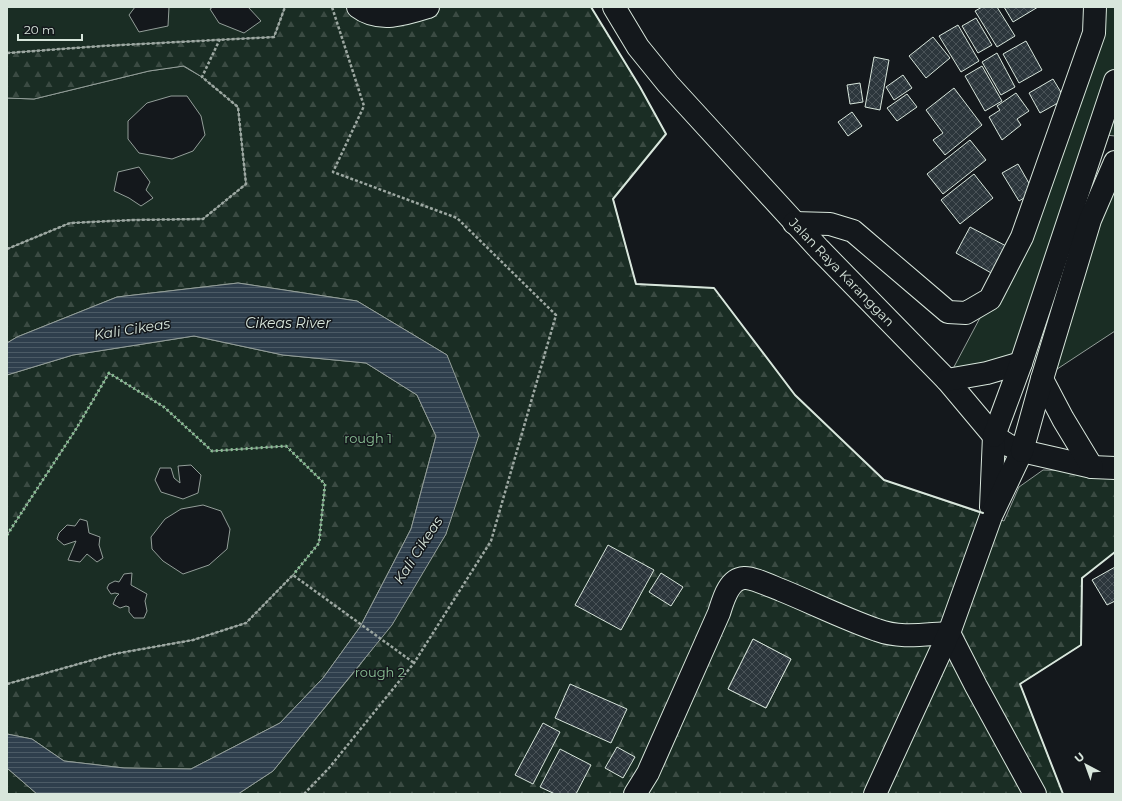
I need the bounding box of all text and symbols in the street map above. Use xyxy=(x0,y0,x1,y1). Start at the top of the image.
scale bar xyxy=(18,16,82,42)
text: 20 m xyxy=(24,22,55,37)
street label: Jalan Raya Karanggan xyxy=(785,214,898,329)
water label: Kali Cikeas xyxy=(93,314,172,344)
water label: Cikeas River xyxy=(245,314,331,332)
park label: rough 1 xyxy=(344,430,392,446)
water label: Kali Cikeas xyxy=(389,513,447,587)
park label: rough 2 xyxy=(355,664,405,680)
north arrow xyxy=(1066,745,1106,785)
text: U xyxy=(1072,749,1087,766)

